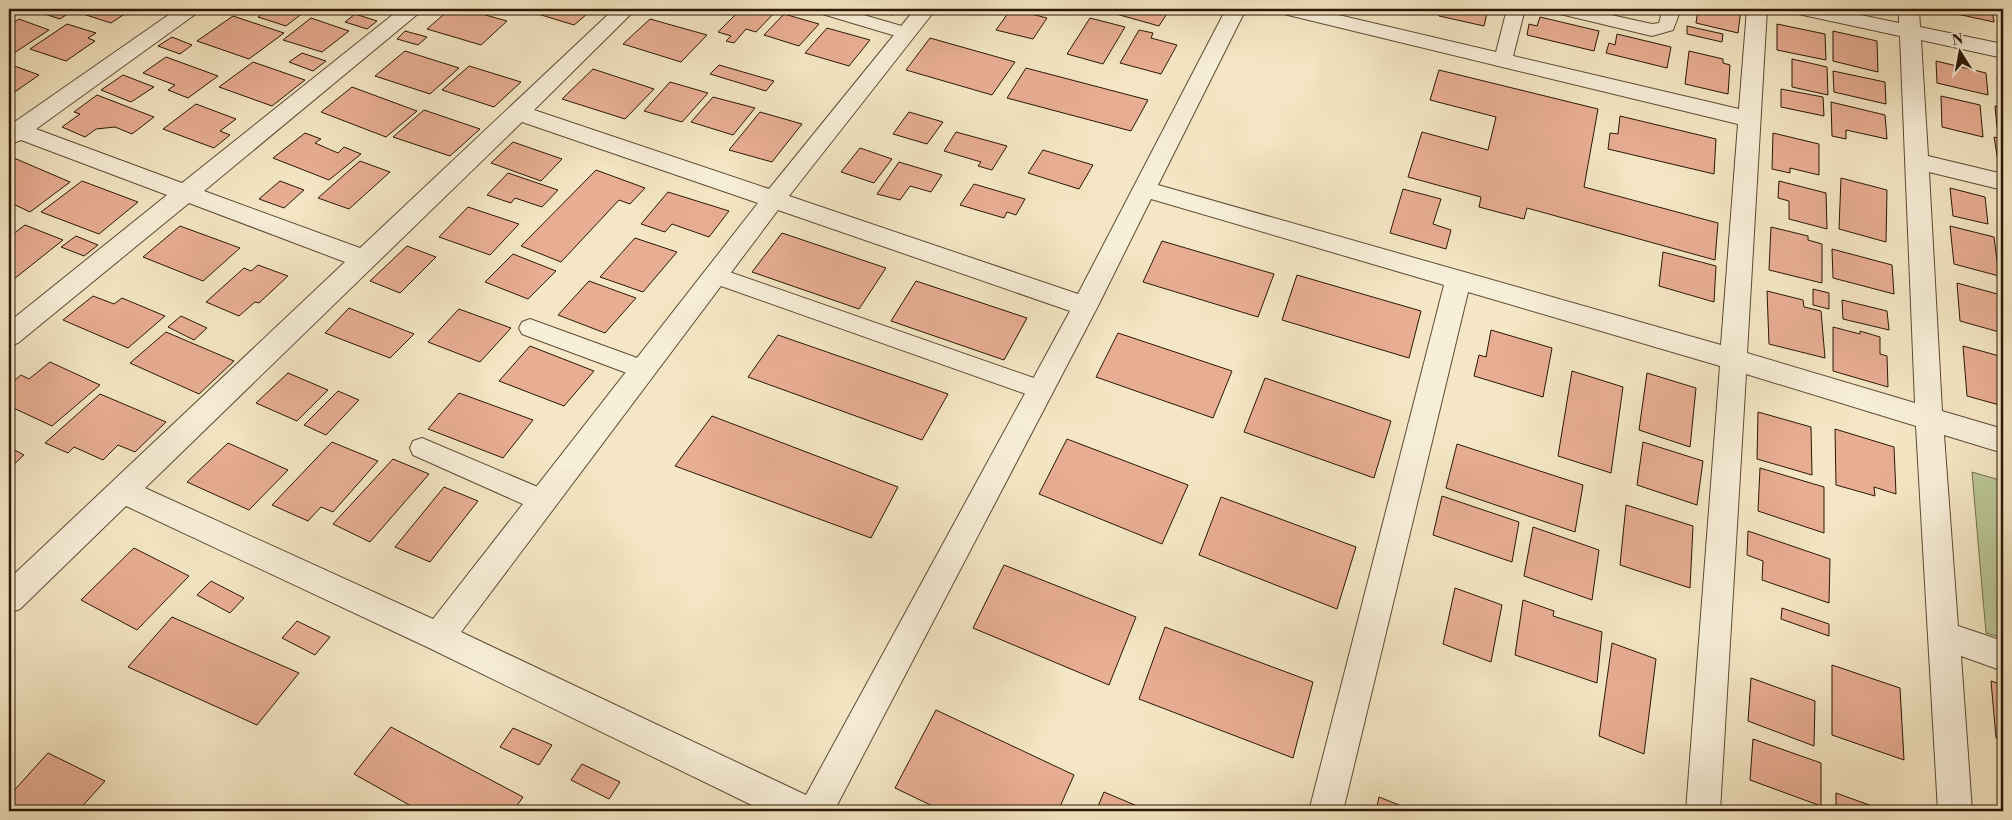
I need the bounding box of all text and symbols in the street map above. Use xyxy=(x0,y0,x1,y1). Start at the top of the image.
north arrow xyxy=(1934,28,1984,78)
text: N xyxy=(1951,30,1965,50)

